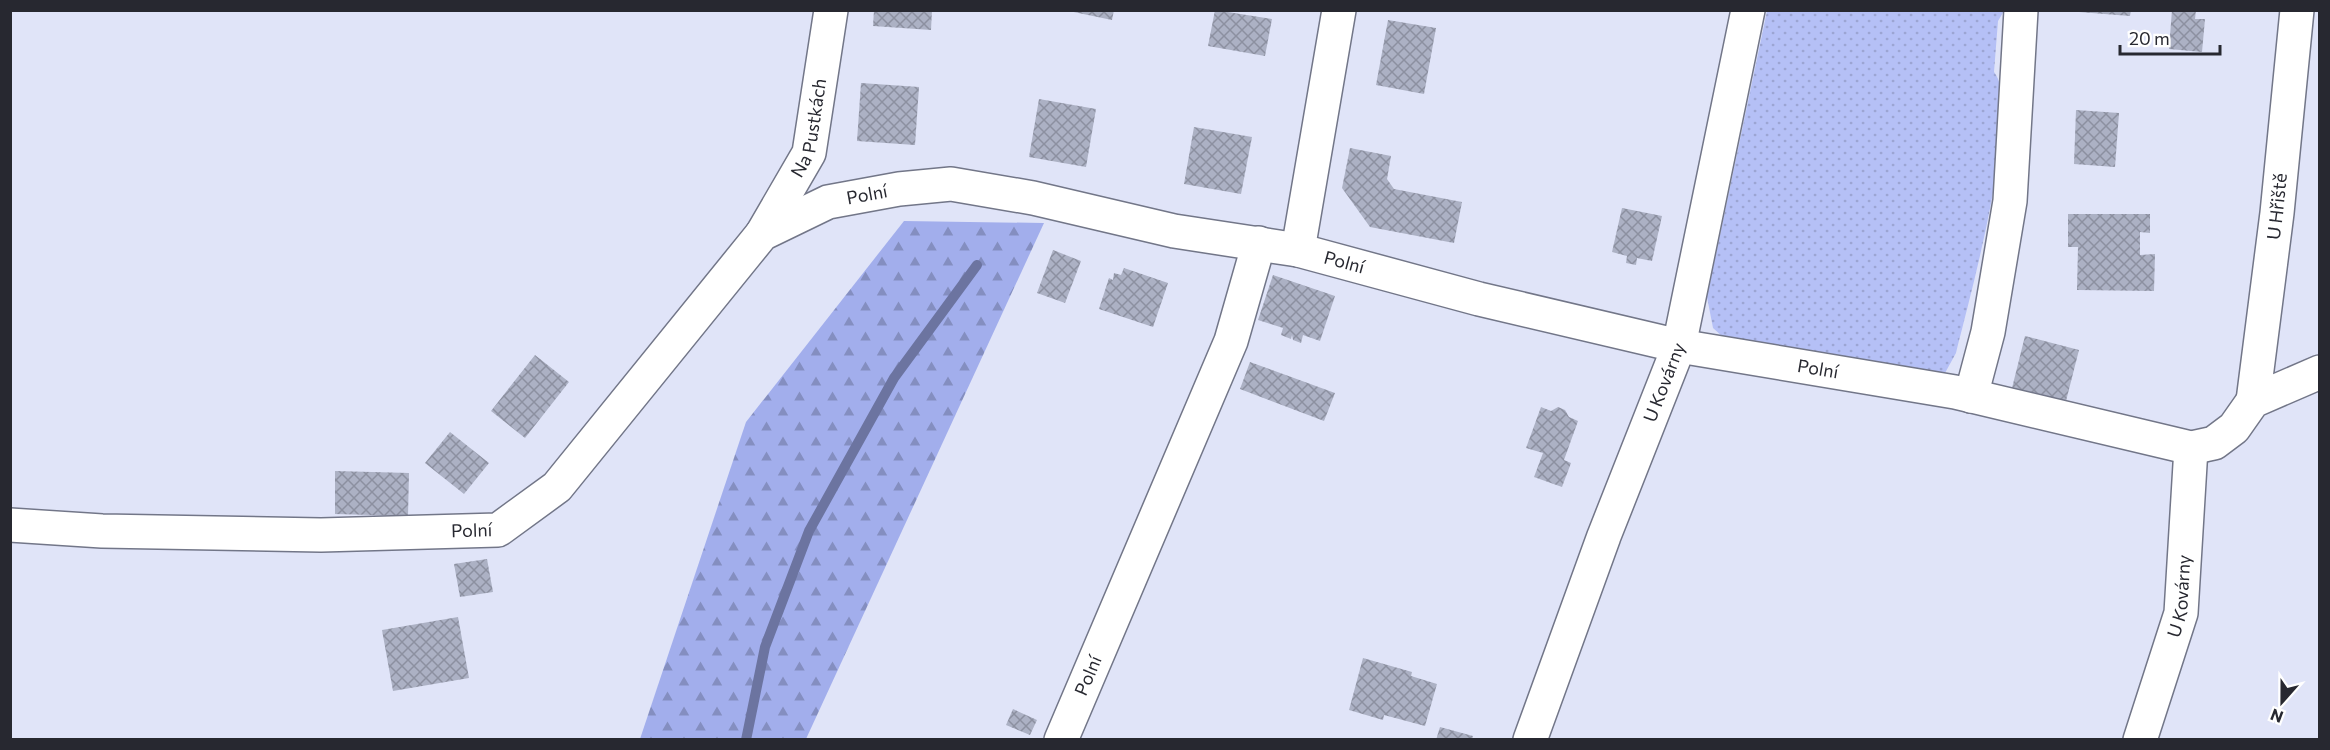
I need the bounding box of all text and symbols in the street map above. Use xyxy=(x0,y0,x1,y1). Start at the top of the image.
scale bar xyxy=(2120,18,2220,56)
text: 20 m xyxy=(2129,27,2170,49)
street label: Na Pustkách xyxy=(785,77,830,181)
street label: U Hřiště xyxy=(2262,172,2291,241)
street label: Polní xyxy=(845,179,891,208)
street label: Polní xyxy=(1322,246,1369,278)
street label: U Kovárny xyxy=(1638,339,1689,425)
street label: Polní xyxy=(1796,354,1842,383)
street label: Polní xyxy=(451,518,494,541)
street label: U Kovárny xyxy=(2162,554,2195,640)
street label: Polní xyxy=(1069,651,1106,699)
north arrow xyxy=(2252,672,2312,732)
text: N xyxy=(2267,705,2285,727)

